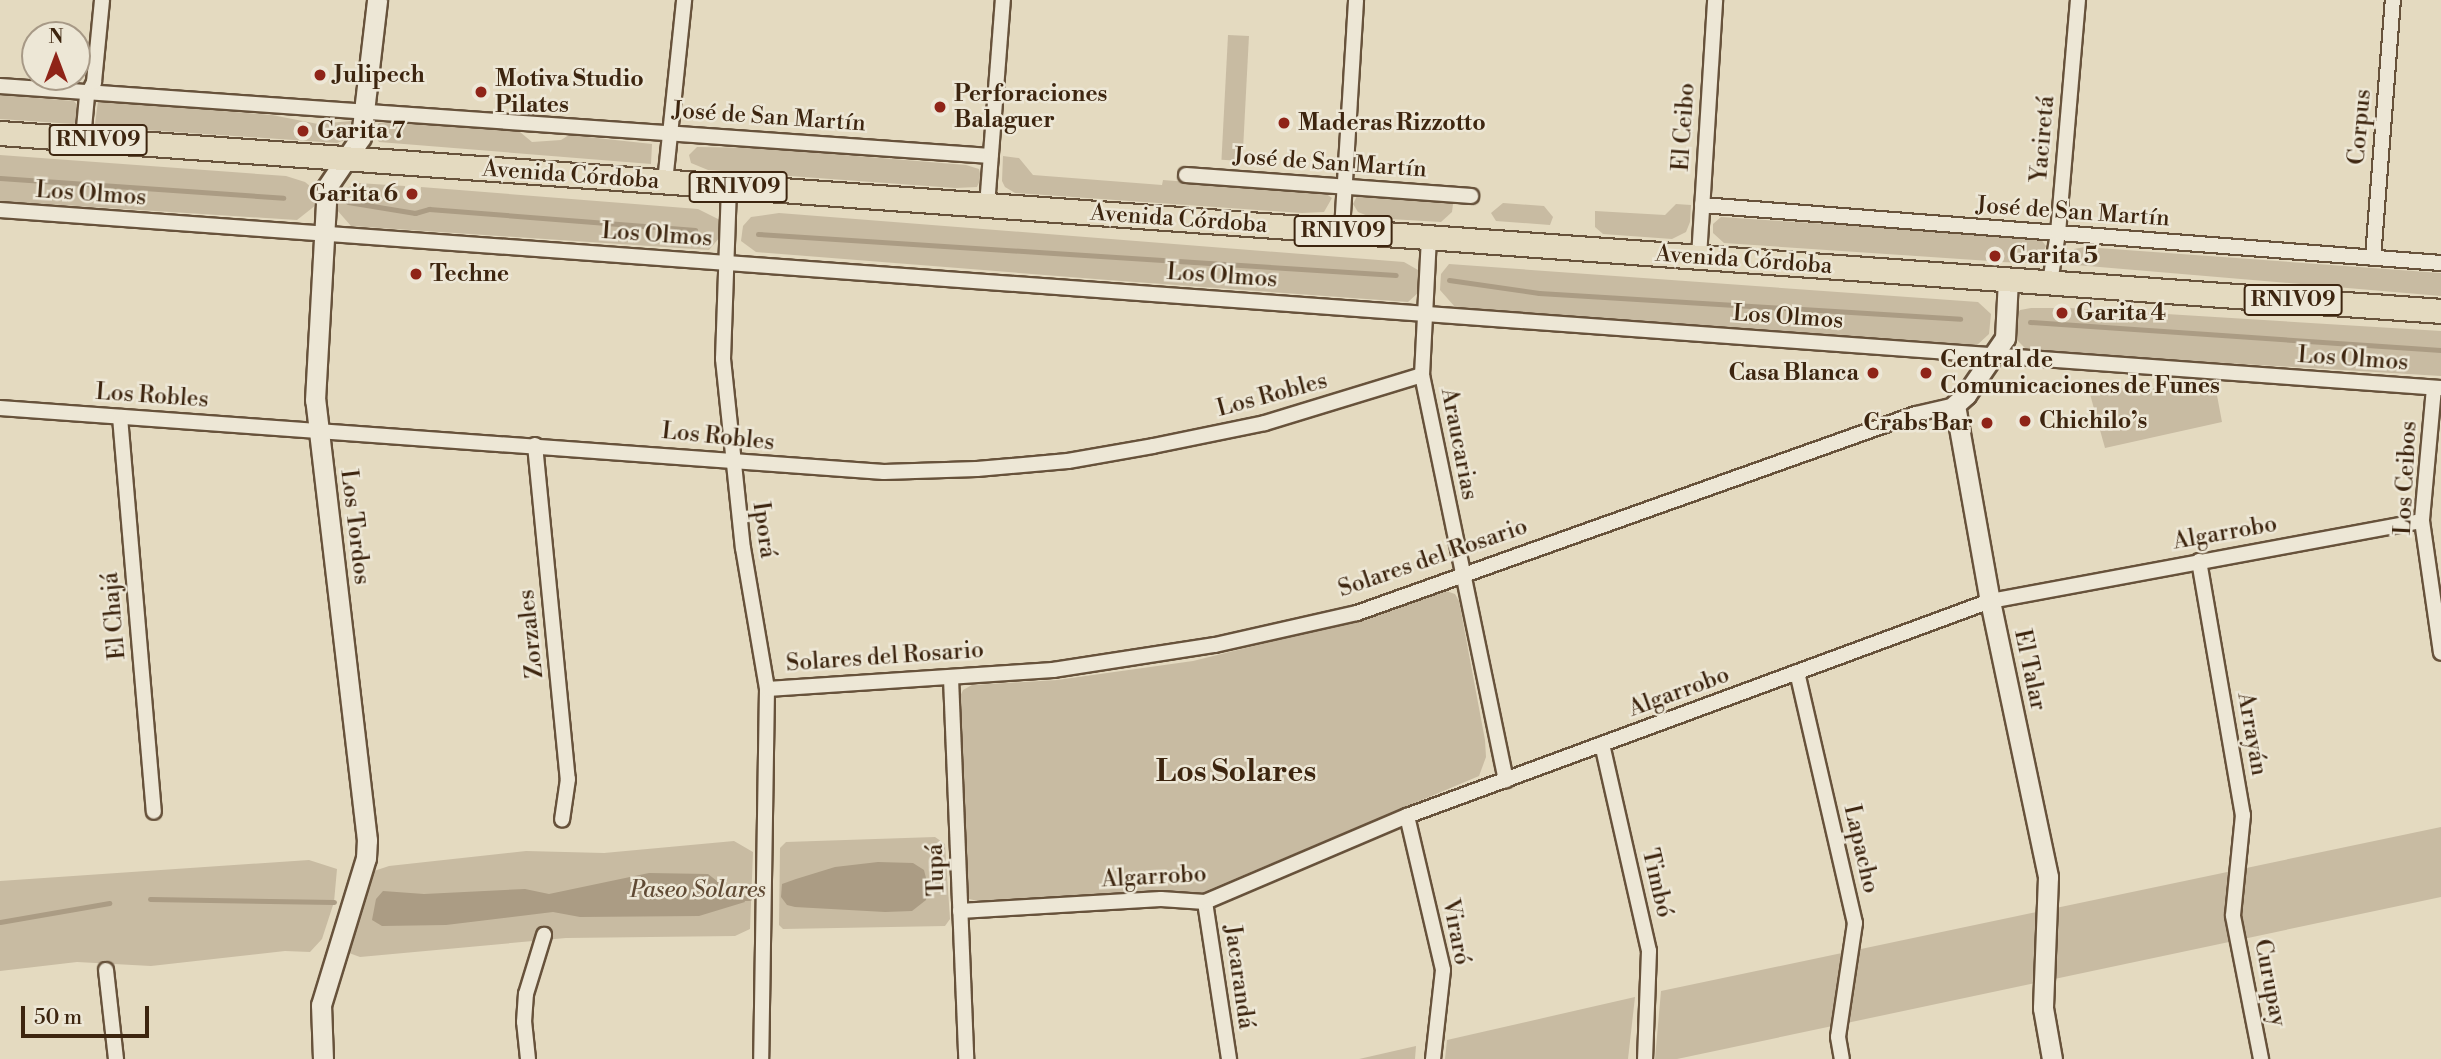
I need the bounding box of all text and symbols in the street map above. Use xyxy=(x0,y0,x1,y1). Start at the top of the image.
north arrow xyxy=(21,21,91,91)
text: N xyxy=(48,25,64,49)
place label: Julipech xyxy=(334,61,425,89)
place label: Motiva Studio Pilates xyxy=(495,65,644,119)
marker: Julipech xyxy=(312,67,328,83)
place label: Perforaciones Balaguer xyxy=(954,80,1107,134)
street label: El Ceibo xyxy=(1667,82,1701,172)
marker: Motiva Studio Pilates xyxy=(473,84,489,100)
street label: Corpus xyxy=(2343,88,2377,166)
street label: Yaciretá xyxy=(2025,95,2061,183)
street label: José de San Martín xyxy=(671,96,867,138)
marker: Perforaciones Balaguer xyxy=(932,99,948,115)
place label: Maderas Rizzotto xyxy=(1298,109,1486,137)
marker: Maderas Rizzotto xyxy=(1276,115,1292,131)
place label: Garita 7 xyxy=(317,117,405,145)
road number: RN1V09 xyxy=(47,122,149,158)
marker: Garita 7 xyxy=(295,123,311,139)
street label: José de San Martín xyxy=(1232,142,1428,184)
street label: Avenida Córdoba xyxy=(482,155,660,195)
road number: RN1V09 xyxy=(687,170,789,204)
street label: Los Olmos xyxy=(35,176,147,212)
place label: Garita 6 xyxy=(309,180,398,208)
marker: Garita 6 xyxy=(404,186,420,202)
street label: José de San Martín xyxy=(1975,191,2171,233)
street label: Avenida Córdoba xyxy=(1090,199,1268,239)
road number: RN1V09 xyxy=(1292,214,1394,248)
street label: Los Olmos xyxy=(601,217,713,253)
street label: Avenida Córdoba xyxy=(1655,240,1833,280)
place label: Garita 5 xyxy=(2009,242,2098,270)
marker: Garita 5 xyxy=(1987,248,2003,264)
street label: Los Olmos xyxy=(1166,258,1278,294)
place label: Techne xyxy=(430,260,509,288)
marker: Techne xyxy=(408,266,424,282)
road number: RN1V09 xyxy=(2242,282,2344,318)
street label: Los Olmos xyxy=(1732,299,1844,335)
place label: Garita 4 xyxy=(2076,299,2166,327)
marker: Garita 4 xyxy=(2054,305,2070,321)
street label: Los Olmos xyxy=(2297,341,2409,377)
place label: Central de Comunicaciones de Funes xyxy=(1940,346,2220,400)
place label: Casa Blanca xyxy=(1728,359,1859,387)
marker: Casa Blanca xyxy=(1865,365,1881,381)
marker: Central de Comunicaciones de Funes xyxy=(1918,365,1934,381)
street label: Los Robles xyxy=(1214,367,1330,423)
street label: Los Robles xyxy=(95,378,209,414)
street label: Araucarias xyxy=(1435,386,1483,502)
place label: Chichilo’s xyxy=(2039,407,2147,435)
place label: Crabs Bar xyxy=(1863,409,1973,437)
marker: Chichilo’s xyxy=(2017,413,2033,429)
marker: Crabs Bar xyxy=(1979,415,1995,431)
street label: Los Robles xyxy=(660,417,776,457)
street label: Los Ceibos xyxy=(2389,420,2423,536)
street label: Los Tordos xyxy=(334,468,376,586)
street label: Iporá xyxy=(746,500,782,560)
street label: Algarrobo xyxy=(2171,510,2279,556)
street label: Solares del Rosario xyxy=(1335,513,1531,603)
street label: El Chajá xyxy=(96,571,132,661)
street label: Zorzales xyxy=(513,588,549,680)
street label: El Talar xyxy=(2008,627,2052,713)
street label: Solares del Rosario xyxy=(785,636,985,678)
street label: Algarrobo xyxy=(1625,661,1733,723)
street label: Arrayán xyxy=(2231,690,2273,778)
district label: Los Solares xyxy=(1156,754,1316,790)
street label: Lapacho xyxy=(1837,802,1885,896)
street label: Tupá xyxy=(921,843,951,897)
street label: Timbó xyxy=(1636,846,1678,920)
street label: Algarrobo xyxy=(1101,860,1207,894)
park label: Paseo Solares xyxy=(630,876,766,904)
street label: Viraró xyxy=(1436,897,1476,967)
street label: Jacarandá xyxy=(1218,923,1260,1031)
street label: Curupay xyxy=(2248,937,2292,1029)
scale bar xyxy=(24,992,152,1036)
text: 50 m xyxy=(34,1005,82,1031)

